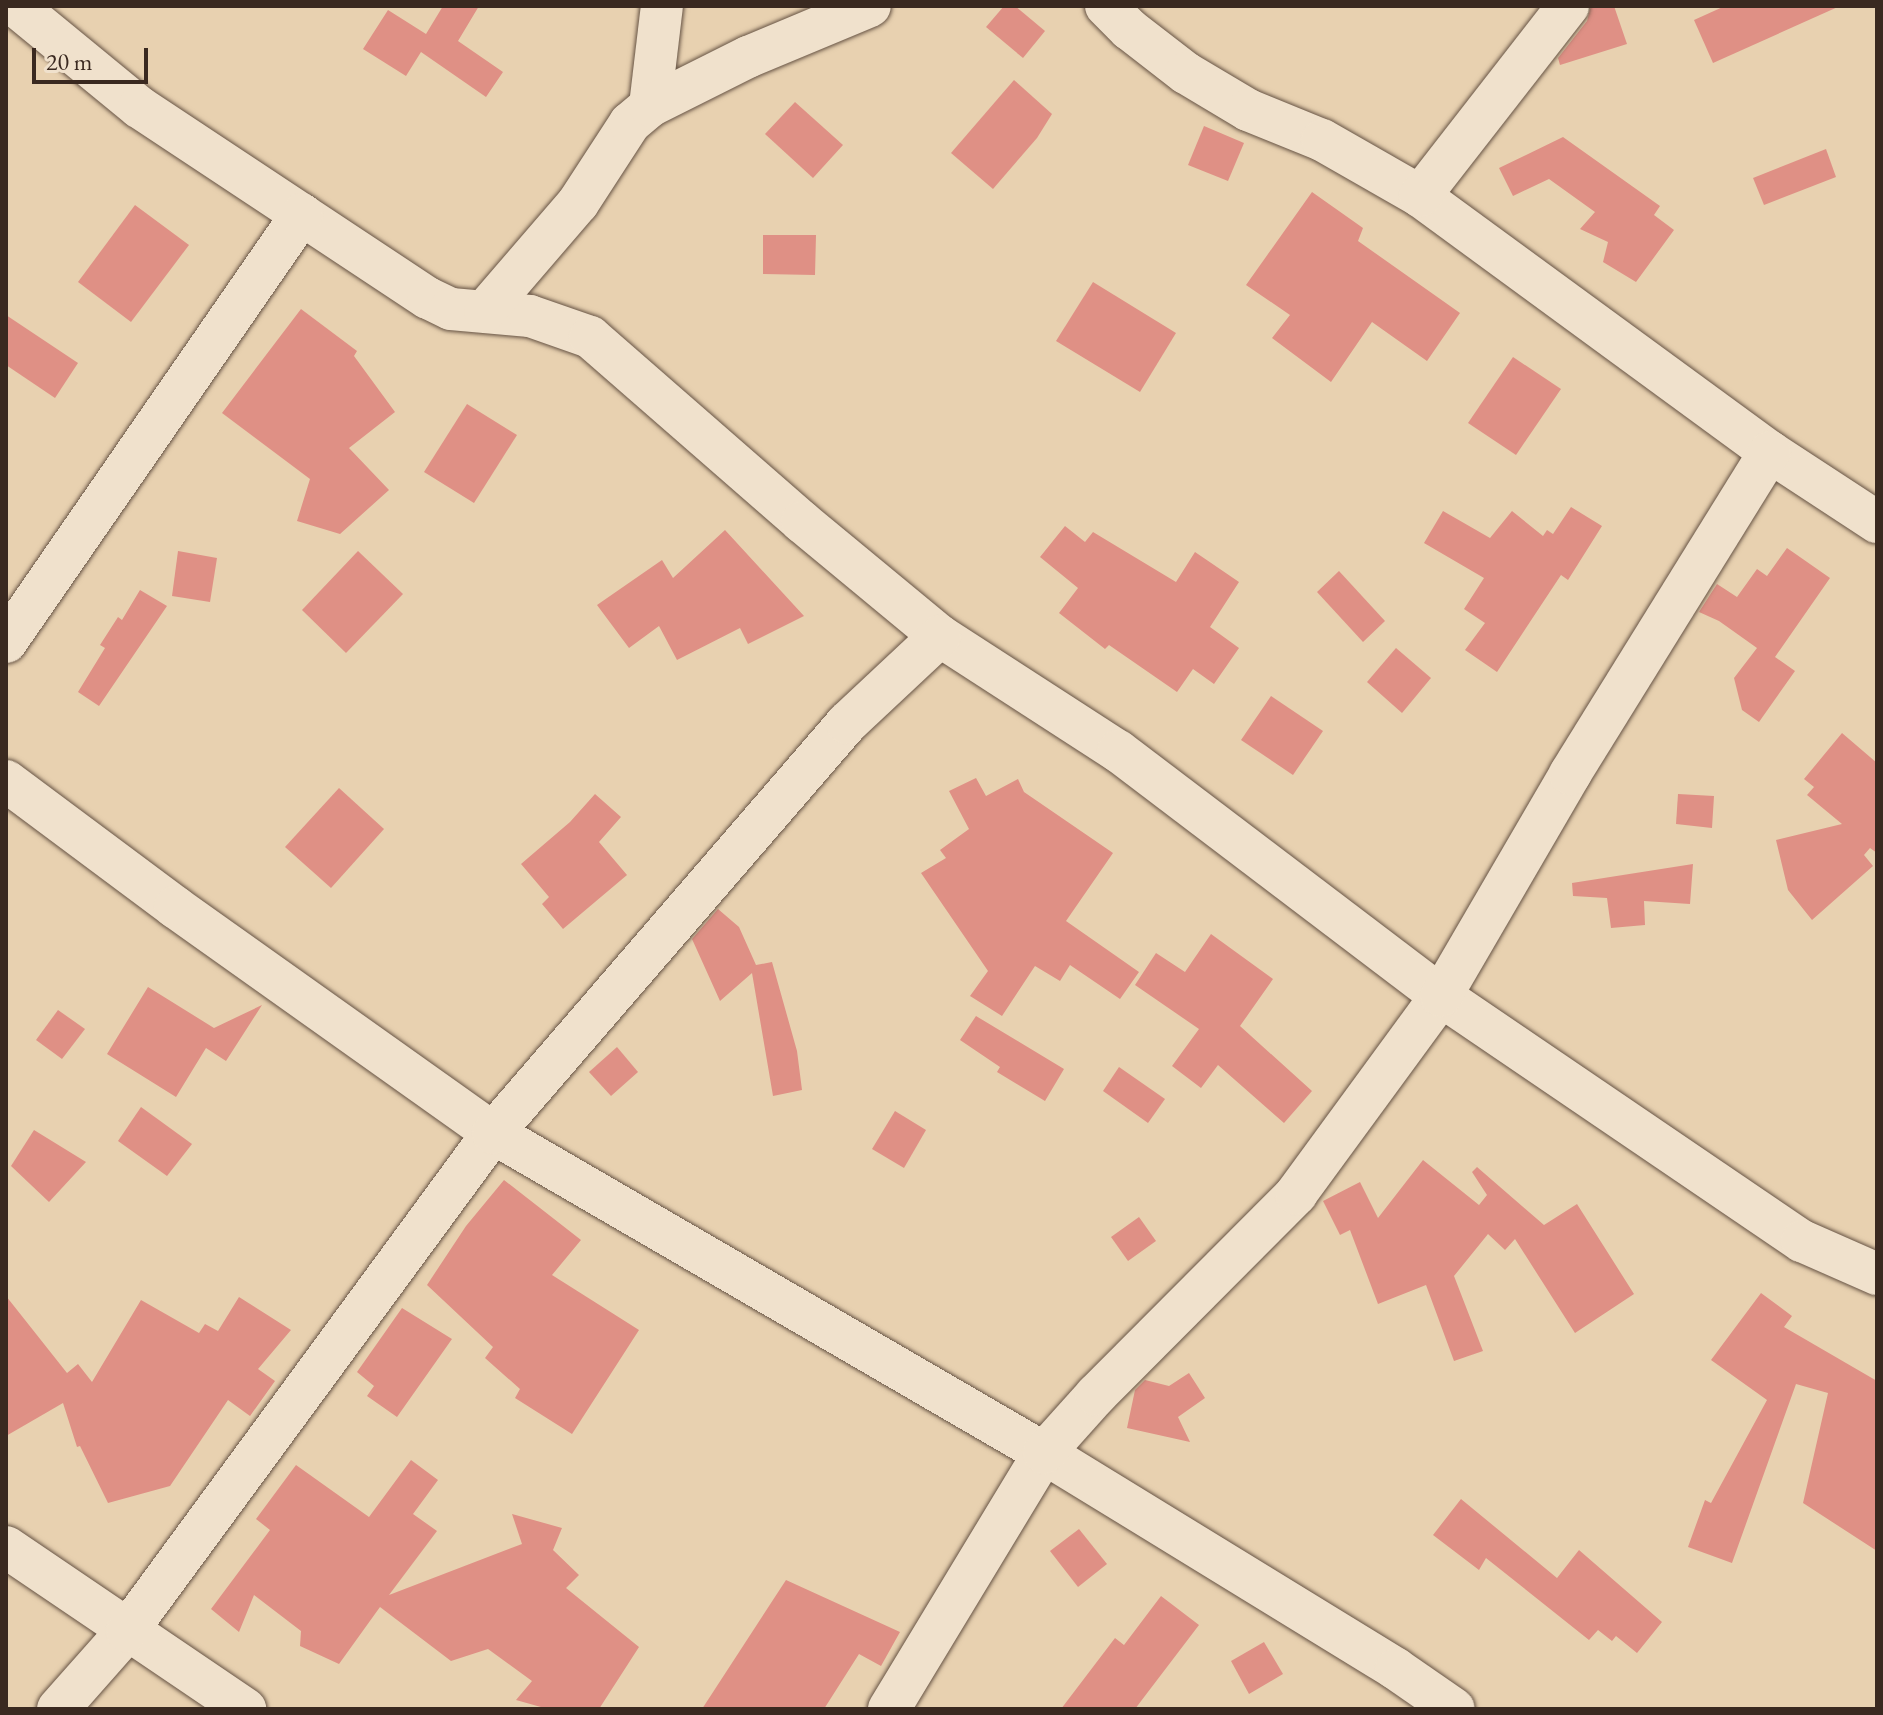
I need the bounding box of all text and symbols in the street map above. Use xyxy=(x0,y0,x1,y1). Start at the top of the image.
scale bar xyxy=(36,32,152,82)
text: 20 m xyxy=(46,46,93,77)

